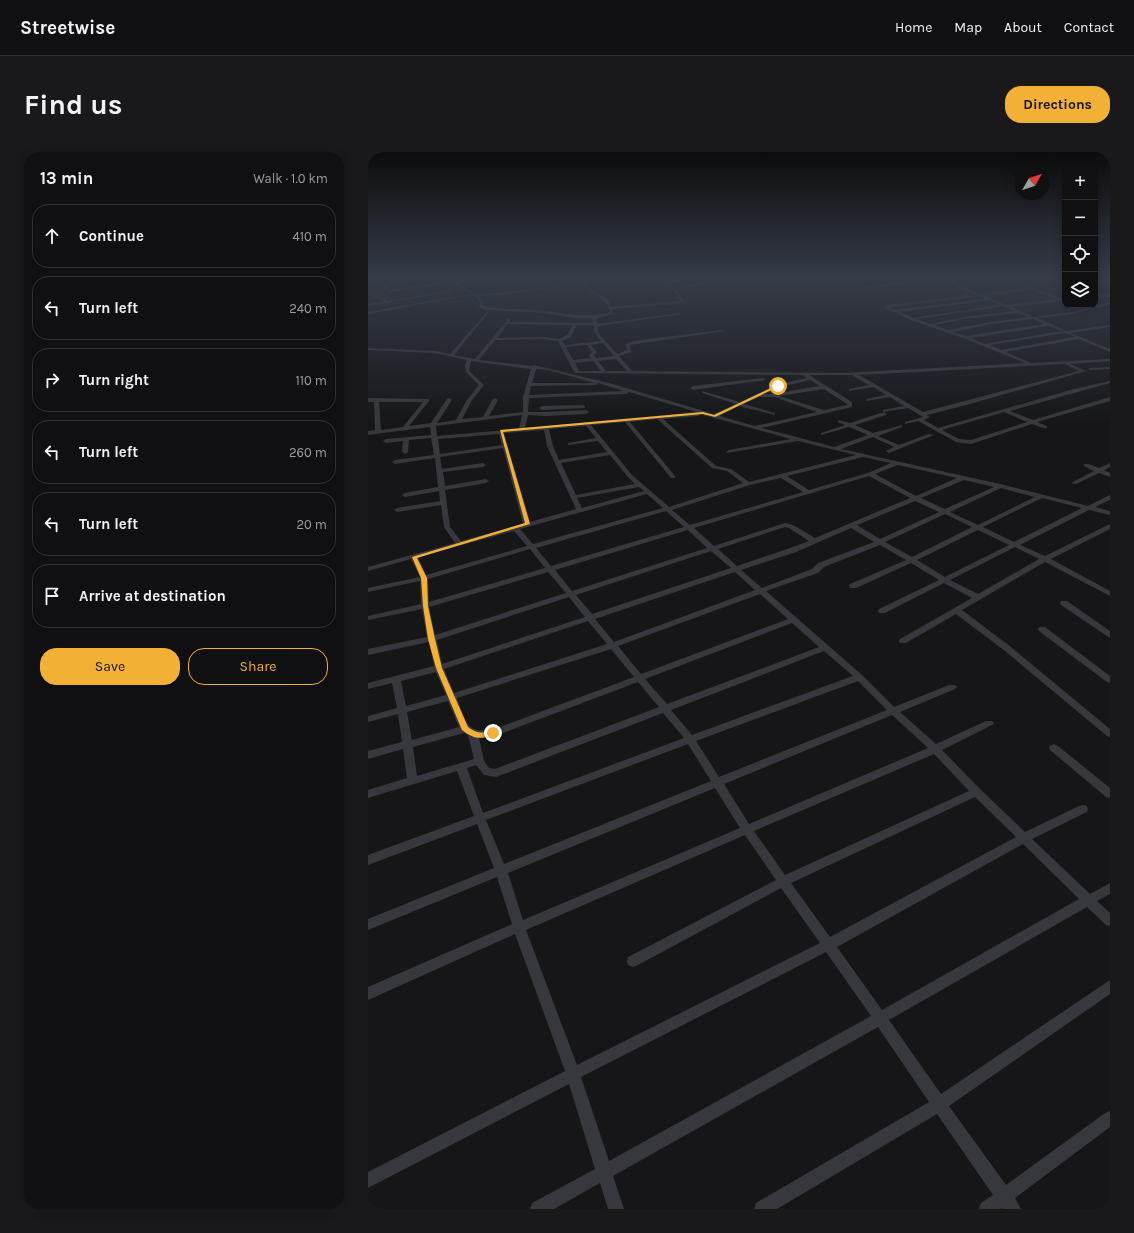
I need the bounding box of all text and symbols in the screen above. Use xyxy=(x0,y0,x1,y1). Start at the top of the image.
text: Streetwise xyxy=(20,17,115,39)
text: Home xyxy=(895,19,932,36)
text: Map xyxy=(954,19,982,36)
text: About xyxy=(1004,19,1042,36)
text: Contact xyxy=(1064,19,1114,36)
button: Directions xyxy=(1005,86,1110,123)
text: Find us xyxy=(24,88,123,121)
north arrow xyxy=(1014,164,1050,200)
map controls xyxy=(1062,164,1098,308)
button: + xyxy=(1062,164,1098,200)
text: 13 min xyxy=(40,168,93,188)
text: Walk · 1.0 km xyxy=(253,171,328,186)
button: − xyxy=(1062,200,1098,236)
icon: ahead xyxy=(41,225,63,247)
text: Continue xyxy=(79,227,144,245)
text: 410 m xyxy=(292,229,327,244)
button: locate xyxy=(1062,236,1098,272)
button: layers xyxy=(1062,272,1098,308)
icon: left xyxy=(41,297,63,319)
text: Turn left xyxy=(79,299,138,317)
text: 240 m xyxy=(289,301,327,316)
icon: right xyxy=(41,369,63,391)
text: Turn right xyxy=(79,371,149,389)
text: 110 m xyxy=(295,373,327,388)
route start xyxy=(769,377,787,395)
icon: left xyxy=(41,441,63,463)
text: Turn left xyxy=(79,443,138,461)
text: 260 m xyxy=(289,445,327,460)
icon: left xyxy=(41,513,63,535)
text: Turn left xyxy=(79,515,138,533)
text: 20 m xyxy=(297,517,327,532)
icon: arrive xyxy=(41,585,63,607)
text: Arrive at destination xyxy=(79,587,226,605)
button: Save xyxy=(40,648,180,685)
button: Share xyxy=(188,648,328,685)
route end xyxy=(484,724,502,742)

